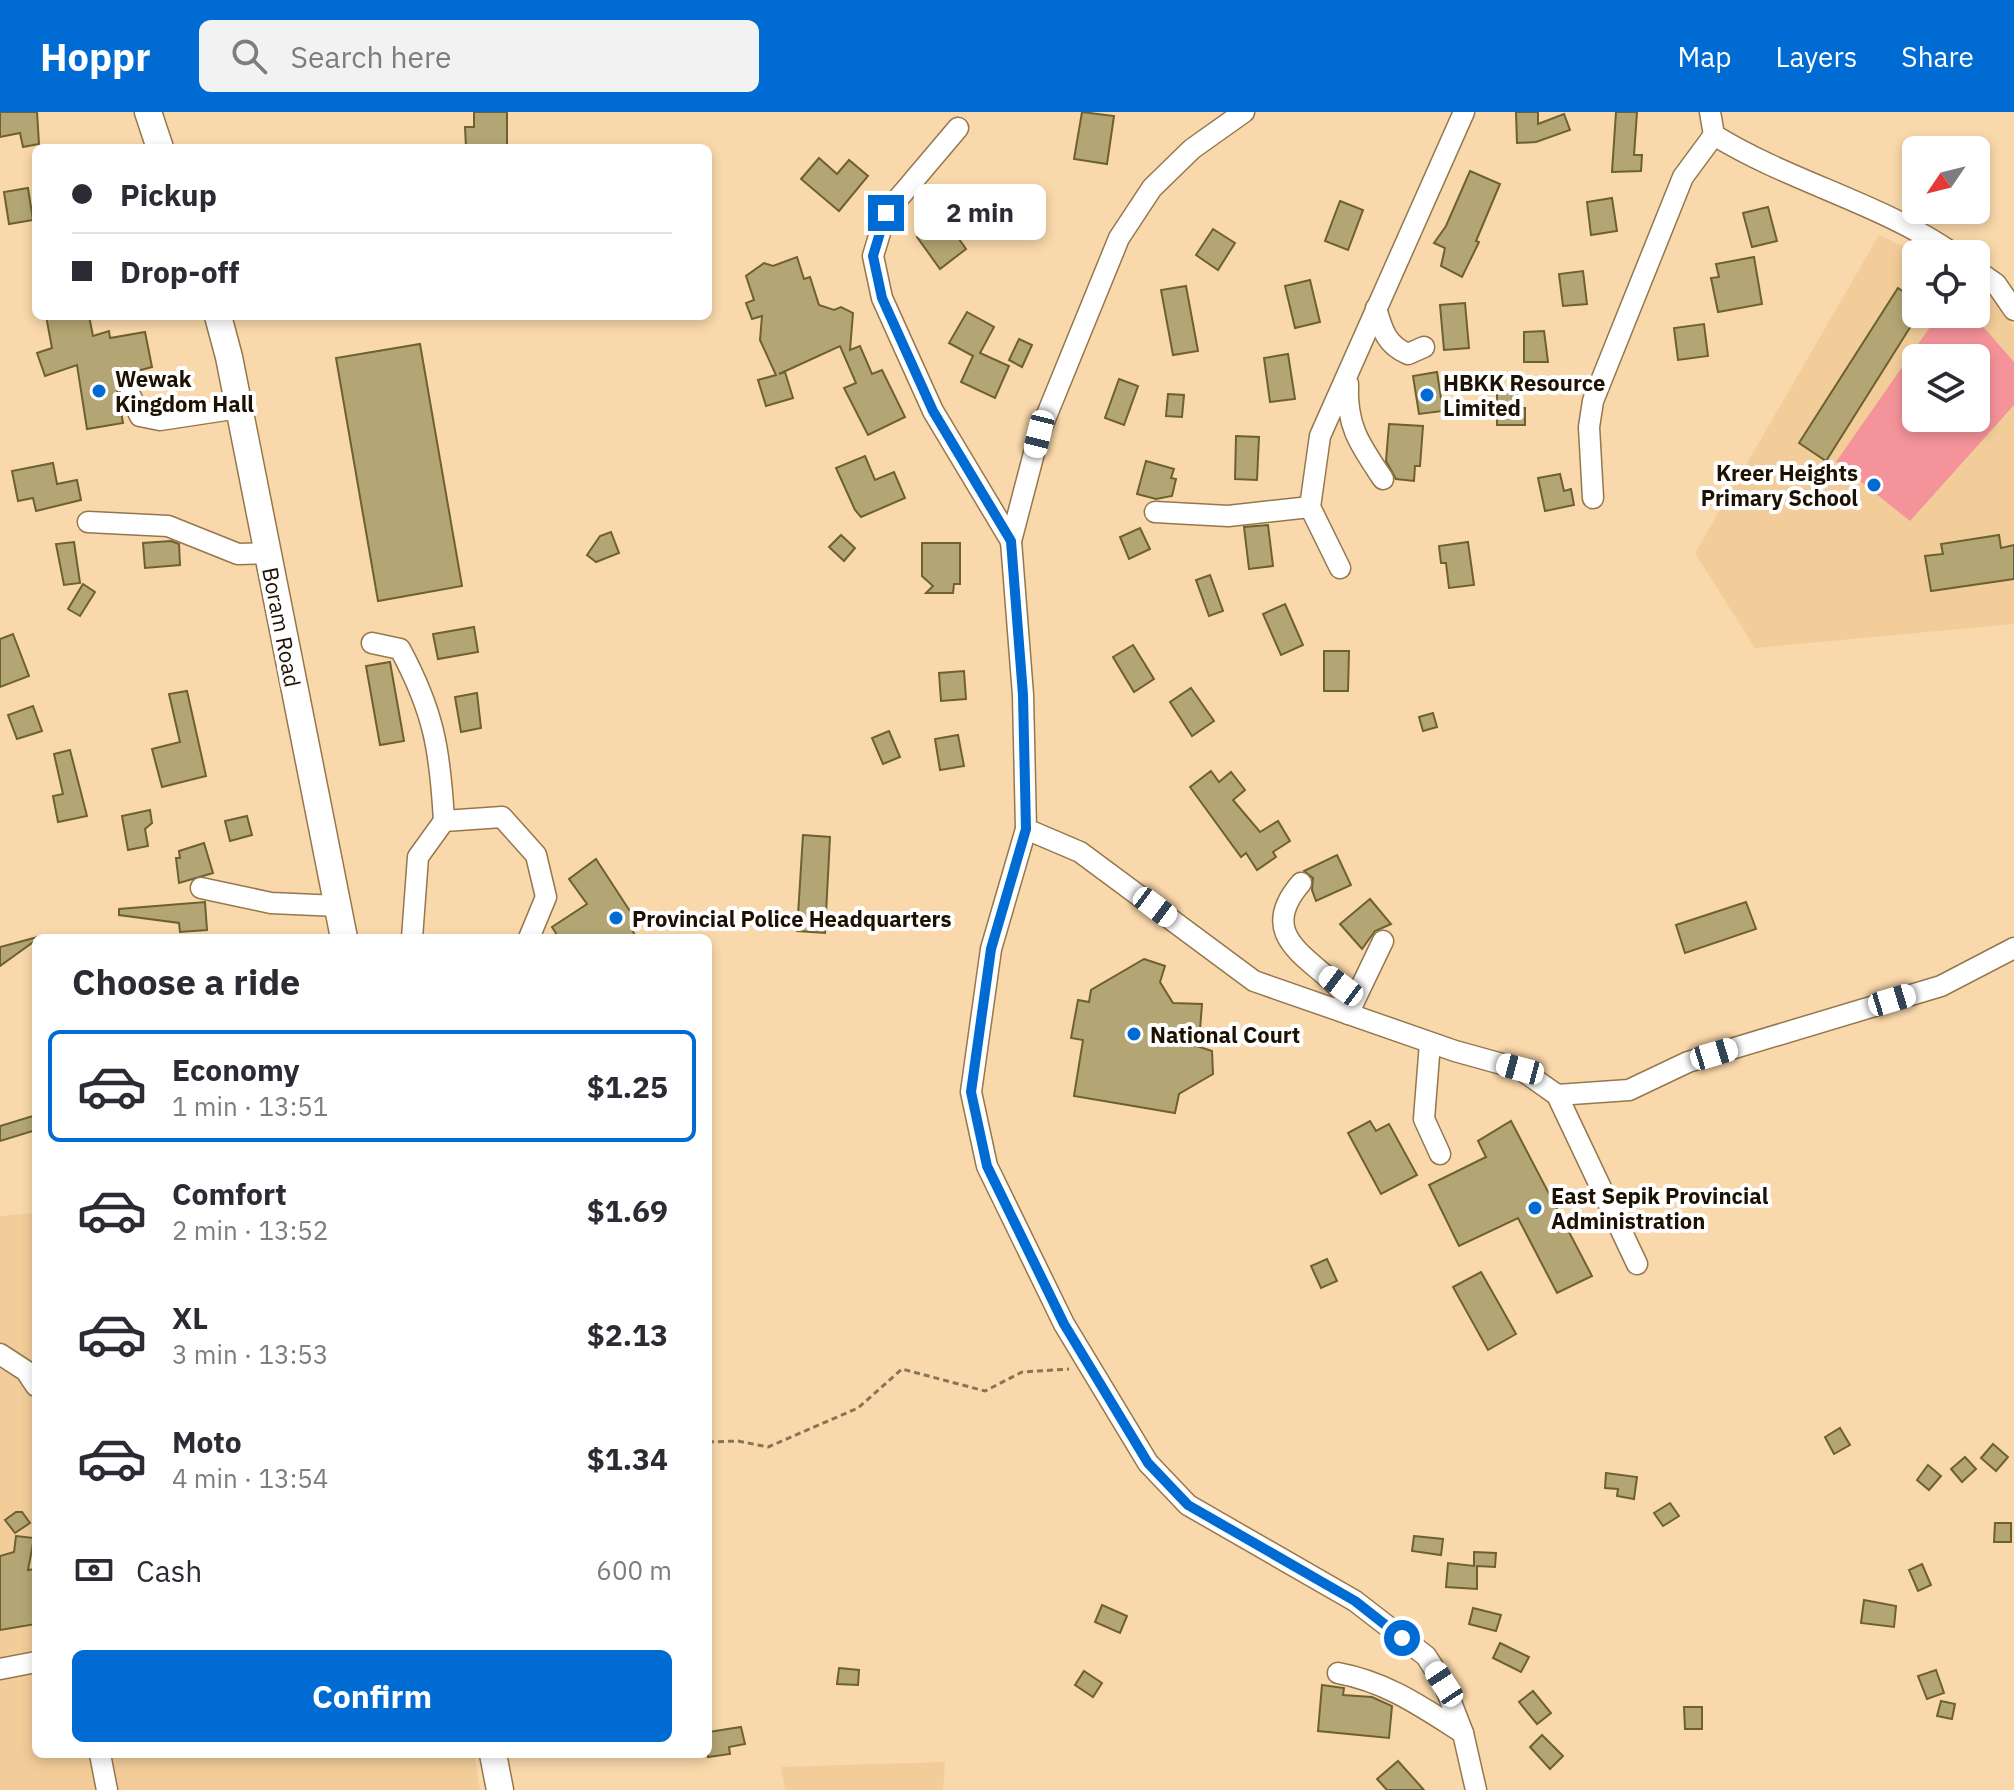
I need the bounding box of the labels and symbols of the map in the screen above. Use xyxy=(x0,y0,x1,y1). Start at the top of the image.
north arrow xyxy=(1902,136,1990,224)
callout: 2 min xyxy=(914,185,1046,241)
route end xyxy=(868,195,904,231)
place label: Wewak Kingdom Hall xyxy=(115,364,254,418)
place label: HBKK Resource Limited xyxy=(1443,368,1605,422)
marker: Wewak Kingdom Hall xyxy=(90,382,108,400)
marker: HBKK Resource Limited xyxy=(1418,386,1436,404)
car xyxy=(1022,408,1056,460)
place label: Kreer Heights Primary School xyxy=(1701,458,1858,512)
marker: Kreer Heights Primary School xyxy=(1865,476,1883,494)
street label: Boram Road xyxy=(256,565,308,689)
car xyxy=(1129,883,1181,931)
place label: Provincial Police Headquarters xyxy=(632,904,952,933)
marker: Provincial Police Headquarters xyxy=(607,909,625,927)
car xyxy=(1315,962,1367,1010)
car xyxy=(1866,982,1918,1018)
place label: National Court xyxy=(1150,1020,1300,1049)
marker: National Court xyxy=(1125,1025,1143,1043)
car xyxy=(1688,1036,1740,1072)
car xyxy=(1494,1051,1546,1087)
place label: East Sepik Provincial Administration xyxy=(1551,1181,1769,1235)
marker: East Sepik Provincial Administration xyxy=(1526,1199,1544,1217)
route start xyxy=(1384,1620,1420,1656)
car xyxy=(1421,1657,1467,1711)

